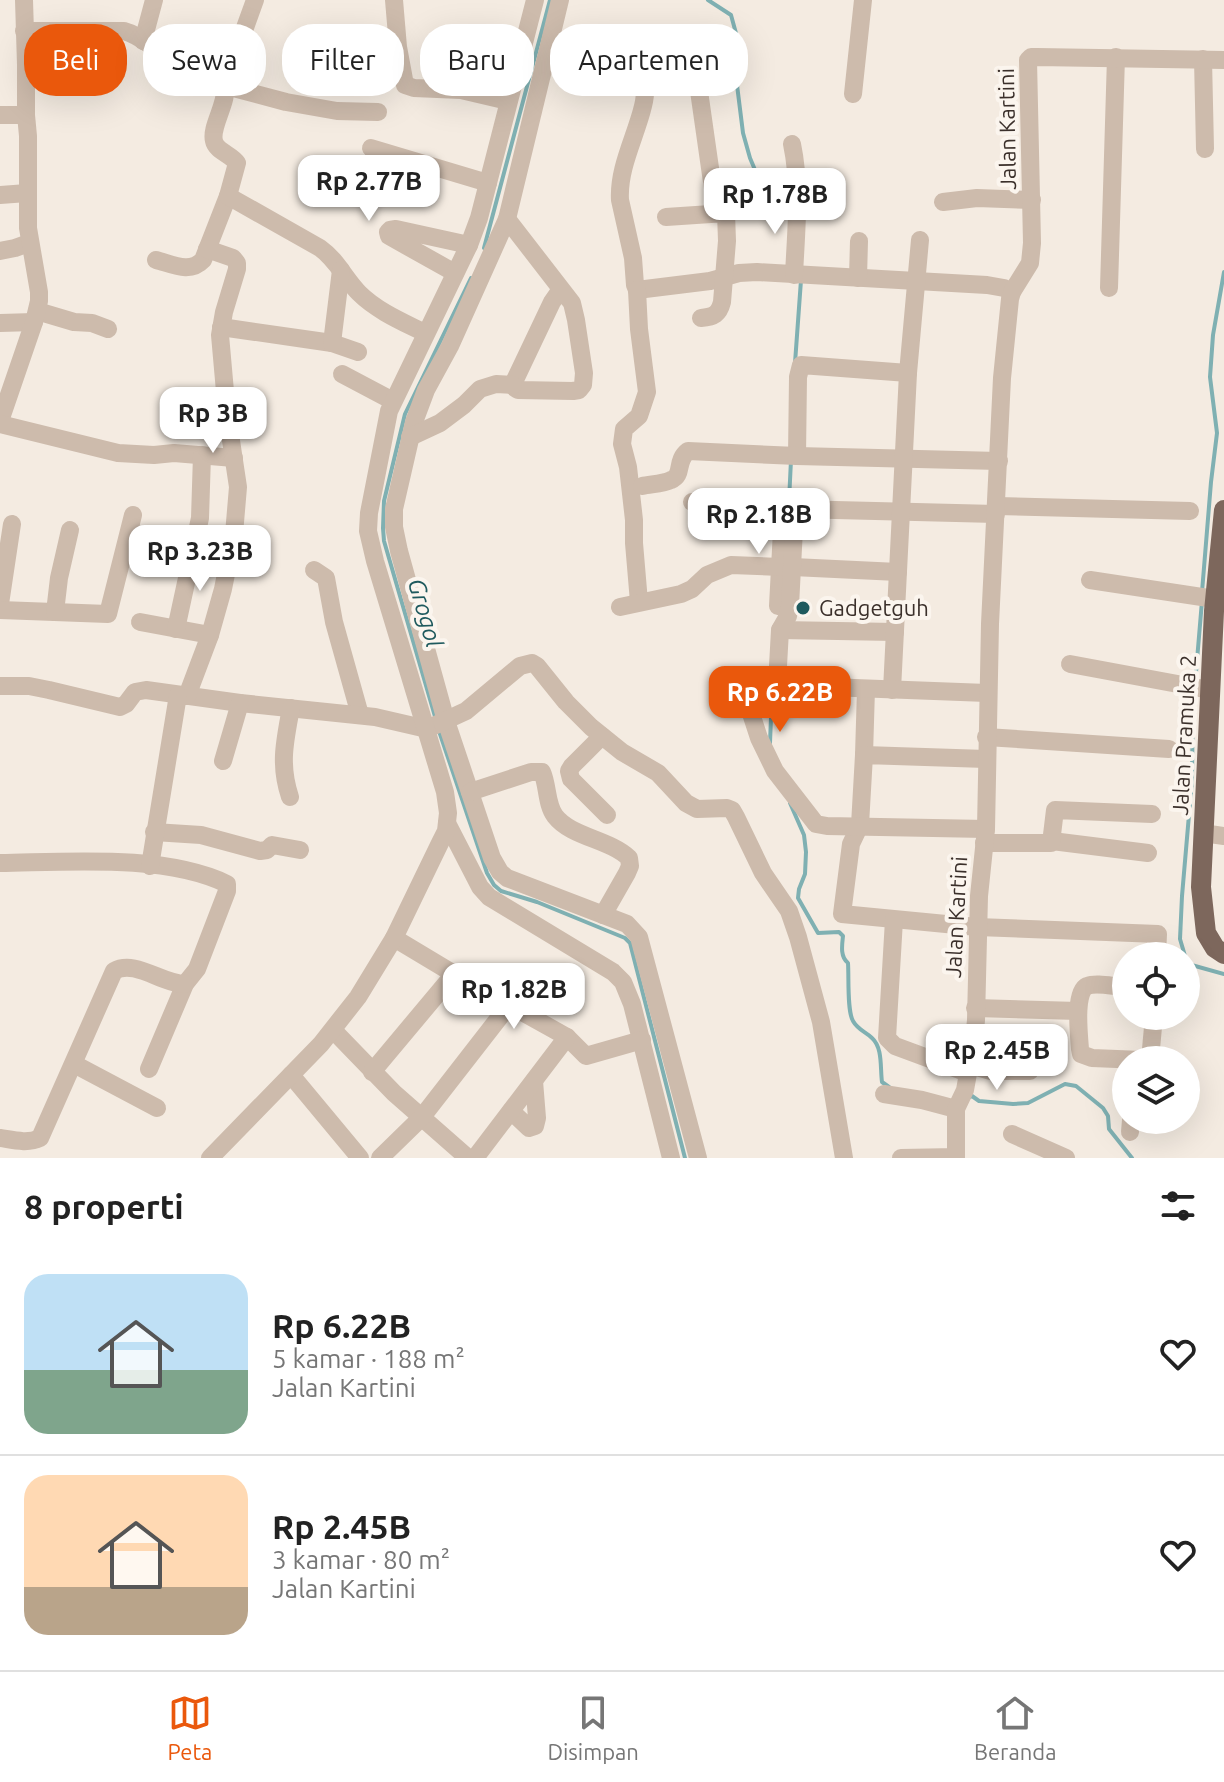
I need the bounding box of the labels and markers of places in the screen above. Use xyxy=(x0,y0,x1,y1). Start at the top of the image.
pin: Rp 2.77B xyxy=(286,155,452,223)
pin: Rp 1.78B xyxy=(692,168,858,236)
pin: Rp 3B xyxy=(157,387,269,455)
pin: Rp 2.18B xyxy=(676,488,842,556)
pin: Rp 3.23B xyxy=(117,525,283,593)
place label: Gadgetguh xyxy=(819,595,929,620)
marker: Gadgetguh xyxy=(794,599,812,617)
pin: Rp 6.22B xyxy=(697,666,863,734)
pin: Rp 1.82B xyxy=(431,963,597,1031)
pin: Rp 2.45B xyxy=(914,1024,1080,1092)

